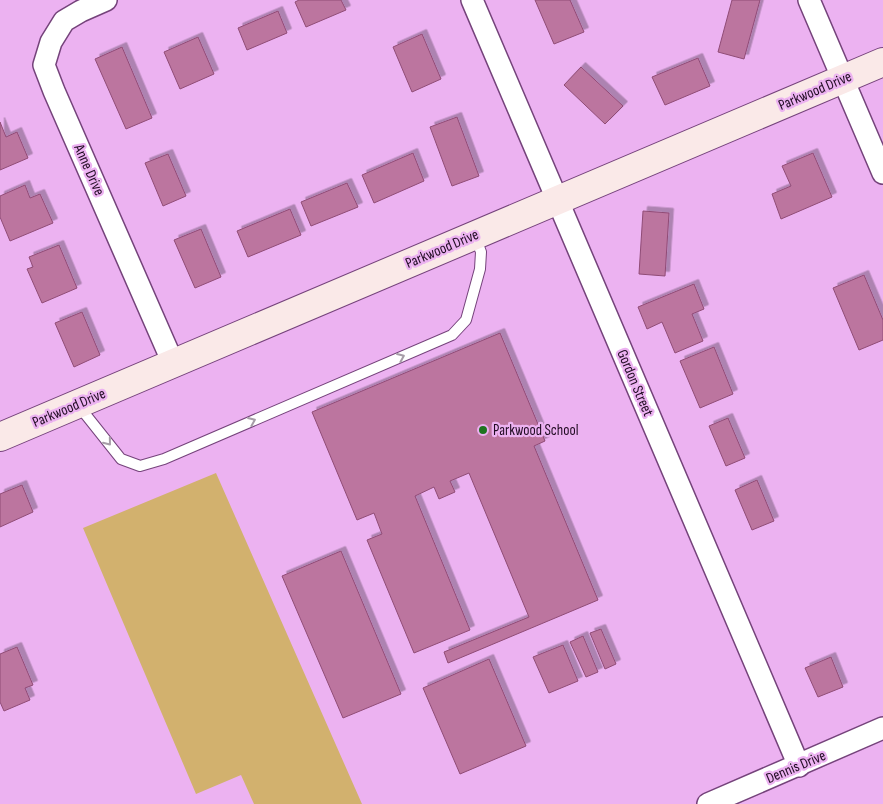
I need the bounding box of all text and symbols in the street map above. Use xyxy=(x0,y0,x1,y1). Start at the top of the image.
street label: Parkwood Drive xyxy=(776,67,854,115)
street label: Anne Drive xyxy=(69,140,109,199)
street label: Parkwood Drive xyxy=(403,225,481,273)
street label: Gordon Street xyxy=(612,347,658,420)
one-way arrow xyxy=(396,352,405,363)
street label: Parkwood Drive xyxy=(30,384,108,432)
one-way arrow xyxy=(247,417,256,428)
place label: Parkwood School xyxy=(493,421,579,440)
marker: Parkwood School xyxy=(477,424,489,436)
one-way arrow xyxy=(102,436,110,445)
street label: Dennis Drive xyxy=(763,746,829,788)

